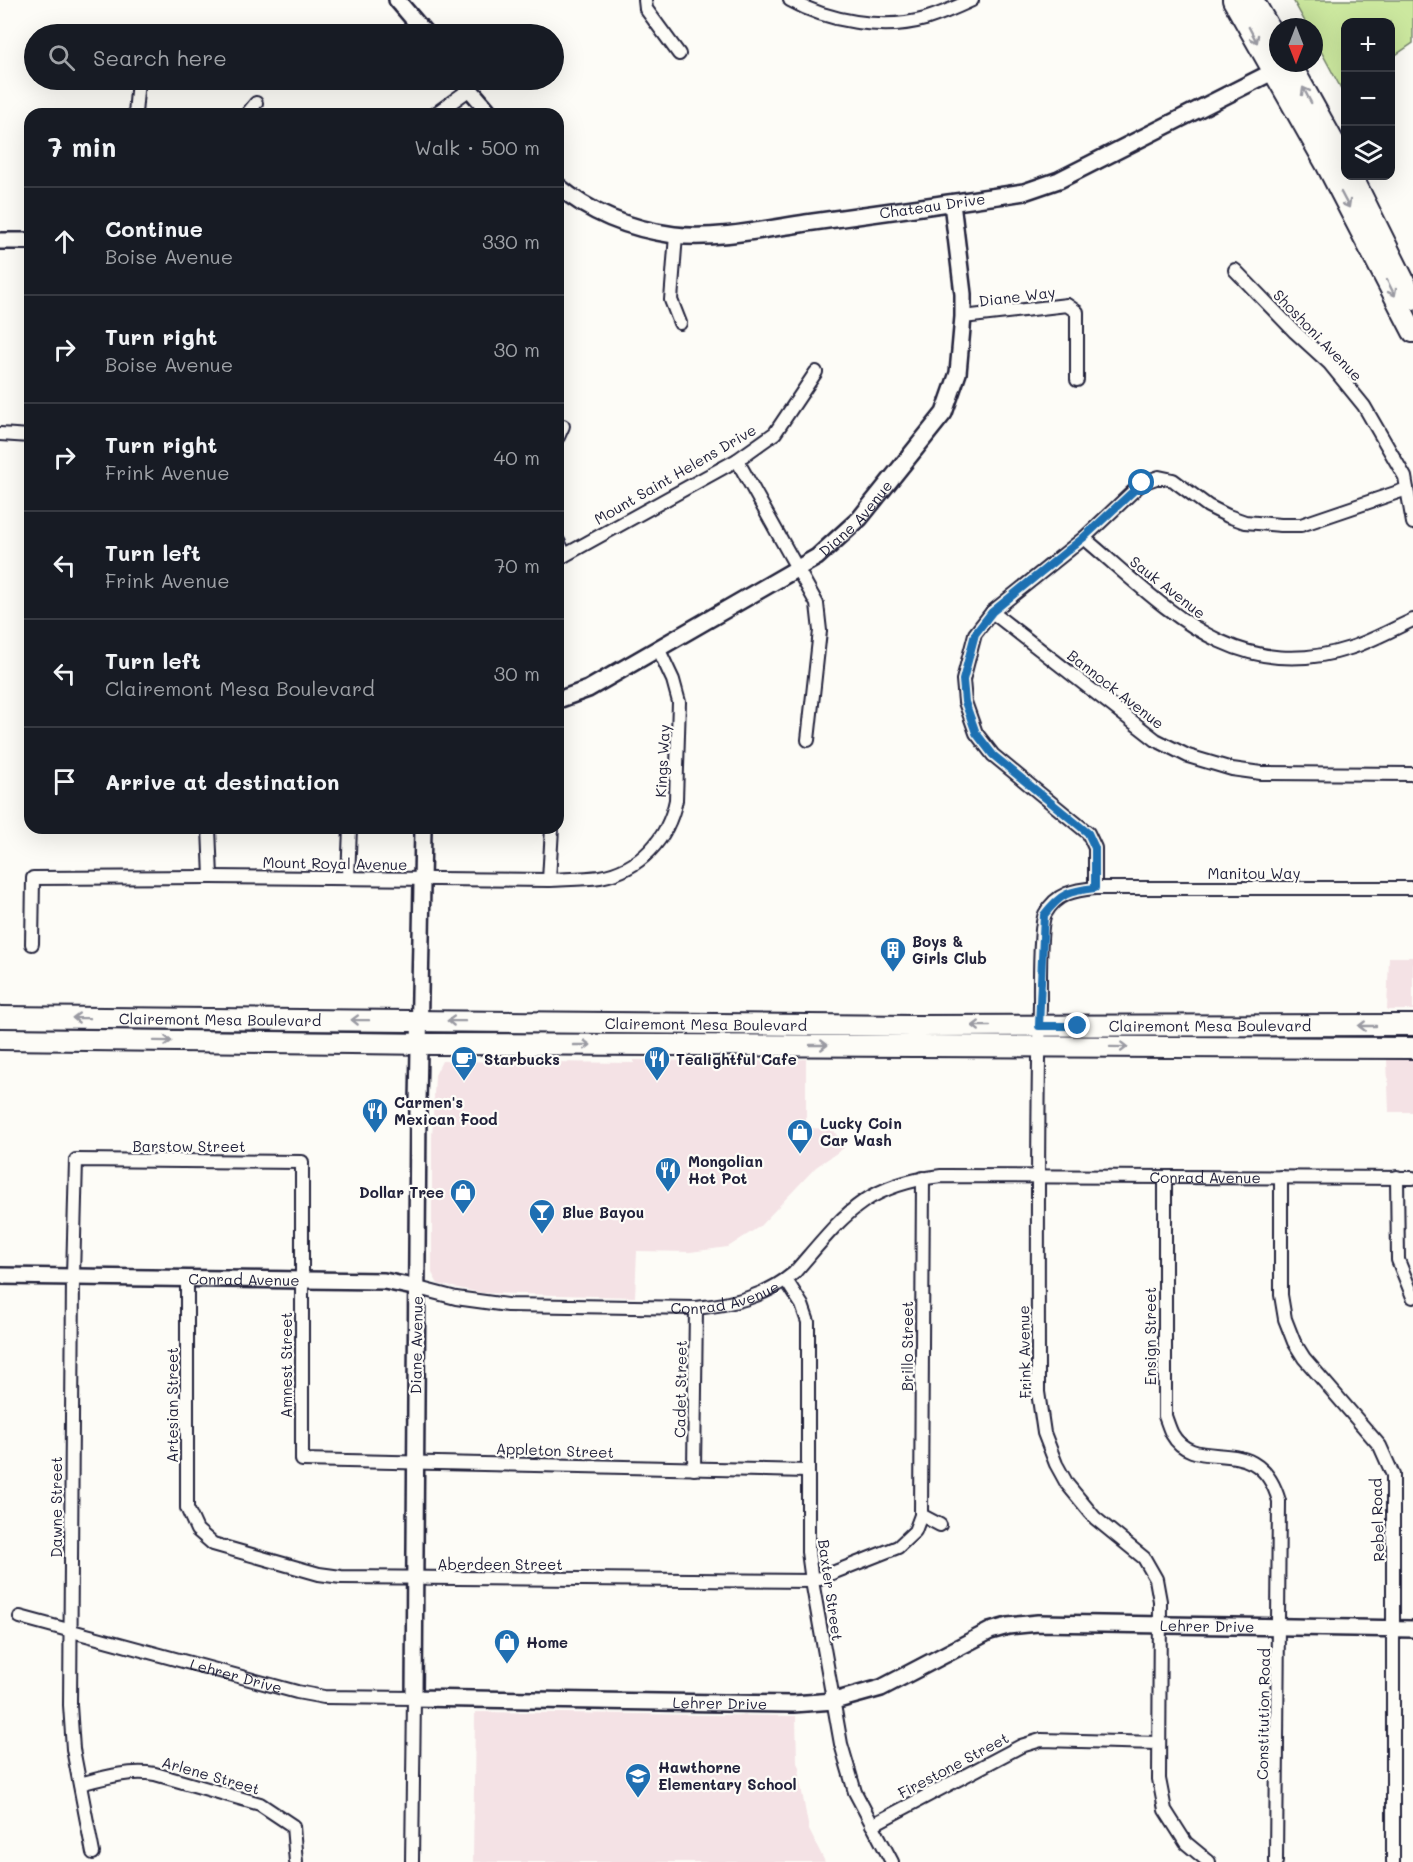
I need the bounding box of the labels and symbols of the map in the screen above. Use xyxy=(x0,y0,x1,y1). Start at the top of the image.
north arrow xyxy=(1269,18,1323,72)
one-way arrow xyxy=(1248,25,1259,43)
one-way arrow xyxy=(1300,87,1312,105)
street label: Chateau Drive xyxy=(878,188,986,223)
one-way arrow xyxy=(1340,191,1351,209)
one-way arrow xyxy=(1385,279,1397,297)
street label: Diane Way xyxy=(978,281,1057,311)
street label: Shoshoni Avenue xyxy=(1269,285,1367,385)
street label: Mount Saint Helens Drive xyxy=(590,419,760,529)
route start xyxy=(1128,469,1154,495)
street label: Diane Avenue xyxy=(814,476,897,561)
street label: Sauk Avenue xyxy=(1126,551,1210,623)
street label: Bannock Avenue xyxy=(1063,645,1169,733)
street label: Kings Way xyxy=(650,724,674,798)
street label: Mount Royal Avenue xyxy=(262,852,408,874)
street label: Manitou Way xyxy=(1207,863,1301,883)
place label: Boys & Girls Club xyxy=(912,931,987,968)
building icon: Boys & Girls Club xyxy=(878,935,908,973)
street label: Clairemont Mesa Boulevard xyxy=(119,1008,321,1030)
one-way arrow xyxy=(72,1012,92,1024)
route end xyxy=(1064,1012,1090,1038)
street label: Clairemont Mesa Boulevard xyxy=(605,1013,807,1035)
one-way arrow xyxy=(351,1014,371,1026)
street label: Clairemont Mesa Boulevard xyxy=(1109,1015,1311,1036)
one-way arrow xyxy=(447,1016,467,1027)
one-way arrow xyxy=(971,1020,991,1032)
one-way arrow xyxy=(1358,1020,1378,1031)
one-way arrow xyxy=(153,1035,173,1047)
one-way arrow xyxy=(572,1039,592,1051)
one-way arrow xyxy=(809,1040,829,1051)
one-way arrow xyxy=(1108,1041,1128,1053)
cafe icon: Starbucks xyxy=(449,1044,479,1082)
restaurant icon: Tealightful Cafe xyxy=(642,1044,672,1082)
place label: Starbucks xyxy=(484,1049,560,1069)
place label: Tealightful Cafe xyxy=(676,1049,797,1069)
place label: Carmen's Mexican Food xyxy=(394,1092,498,1129)
restaurant icon: Carmen's Mexican Food xyxy=(360,1096,390,1134)
place label: Lucky Coin Car Wash xyxy=(820,1113,902,1150)
shop icon: Lucky Coin Car Wash xyxy=(785,1117,815,1155)
street label: Barstow Street xyxy=(132,1136,246,1156)
place label: Mongolian Hot Pot xyxy=(688,1151,763,1188)
restaurant icon: Mongolian Hot Pot xyxy=(653,1155,683,1193)
street label: Conrad Avenue xyxy=(1150,1167,1261,1187)
shop icon: Dollar Tree xyxy=(448,1177,478,1215)
place label: Dollar Tree xyxy=(359,1182,444,1202)
bar icon: Blue Bayou xyxy=(527,1197,557,1235)
place label: Blue Bayou xyxy=(562,1202,644,1222)
street label: Conrad Avenue xyxy=(188,1268,300,1290)
street label: Conrad Avenue xyxy=(670,1276,783,1318)
street label: Ensign Street xyxy=(1140,1287,1160,1385)
street label: Diane Avenue xyxy=(405,1296,427,1394)
street label: Brillo Street xyxy=(897,1301,917,1391)
street label: Frink Avenue xyxy=(1013,1305,1035,1399)
street label: Amnest Street xyxy=(276,1312,296,1418)
street label: Cadet Street xyxy=(669,1340,691,1438)
street label: Artesian Street xyxy=(162,1347,182,1463)
street label: Appleton Street xyxy=(496,1438,614,1462)
street label: Dawne Street xyxy=(46,1456,66,1558)
street label: Rebel Road xyxy=(1366,1478,1388,1562)
street label: Baxter Street xyxy=(814,1538,848,1642)
street label: Aberdeen Street xyxy=(437,1554,563,1574)
street label: Lehrer Drive xyxy=(1160,1615,1255,1636)
shop icon: Home xyxy=(492,1627,522,1665)
place label: Home xyxy=(526,1632,568,1652)
street label: Constitution Road xyxy=(1252,1648,1274,1780)
street label: Lehrer Drive xyxy=(188,1654,284,1698)
street label: Lehrer Drive xyxy=(673,1692,767,1714)
street label: Firestone Street xyxy=(894,1727,1012,1803)
street label: Arlene Street xyxy=(160,1751,262,1799)
place label: Hawthorne Elementary School xyxy=(658,1757,797,1794)
school or university icon: Hawthorne Elementary School xyxy=(623,1761,653,1799)

